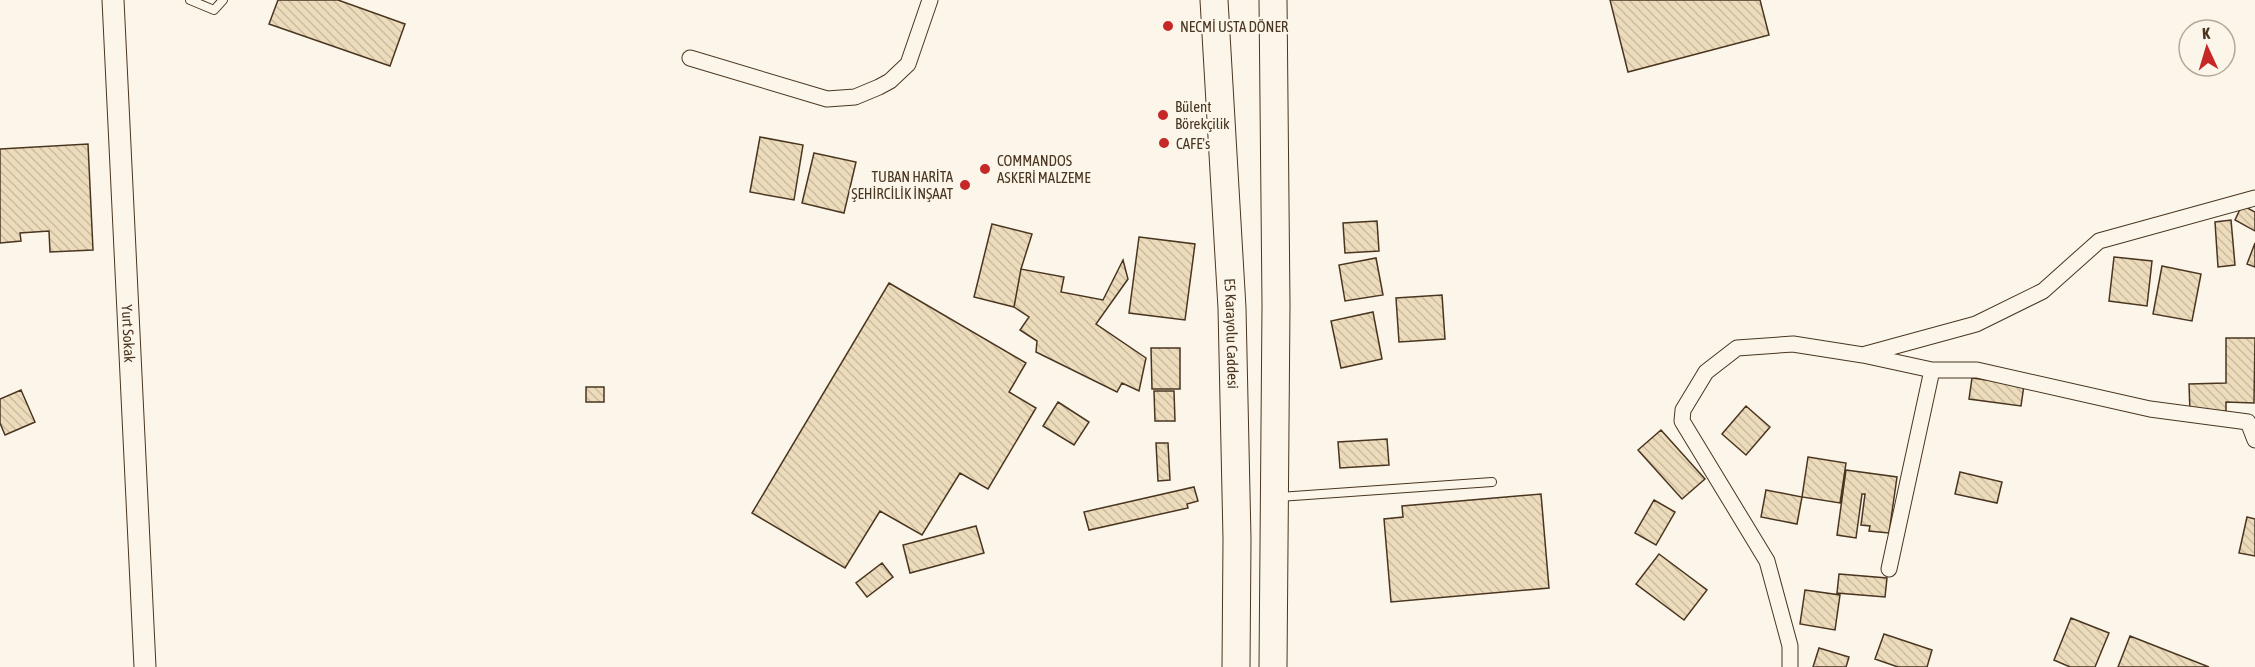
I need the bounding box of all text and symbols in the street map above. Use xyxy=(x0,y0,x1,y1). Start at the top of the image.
place label: NECMİ USTA DÖNER xyxy=(1180,18,1289,35)
north arrow xyxy=(2177,18,2237,78)
marker: NECMİ USTA DÖNER xyxy=(1161,19,1175,33)
text: K xyxy=(2201,24,2211,42)
place label: Bülent Börekçilik xyxy=(1175,98,1230,132)
marker: Bülent Börekçilik xyxy=(1156,108,1170,122)
place label: CAFE's xyxy=(1176,135,1210,152)
marker: CAFE's xyxy=(1157,136,1171,150)
place label: COMMANDOS ASKERİ MALZEME xyxy=(997,152,1091,186)
marker: COMMANDOS ASKERİ MALZEME xyxy=(978,162,992,176)
place label: TUBAN HARİTA ŞEHİRCİLİK İNŞAAT xyxy=(851,168,954,202)
marker: TUBAN HARİTA ŞEHİRCİLİK İNŞAAT xyxy=(958,178,972,192)
street label: E5 Karayolu Caddesi xyxy=(1222,278,1242,389)
street label: Yurt Sokak xyxy=(119,304,139,363)

